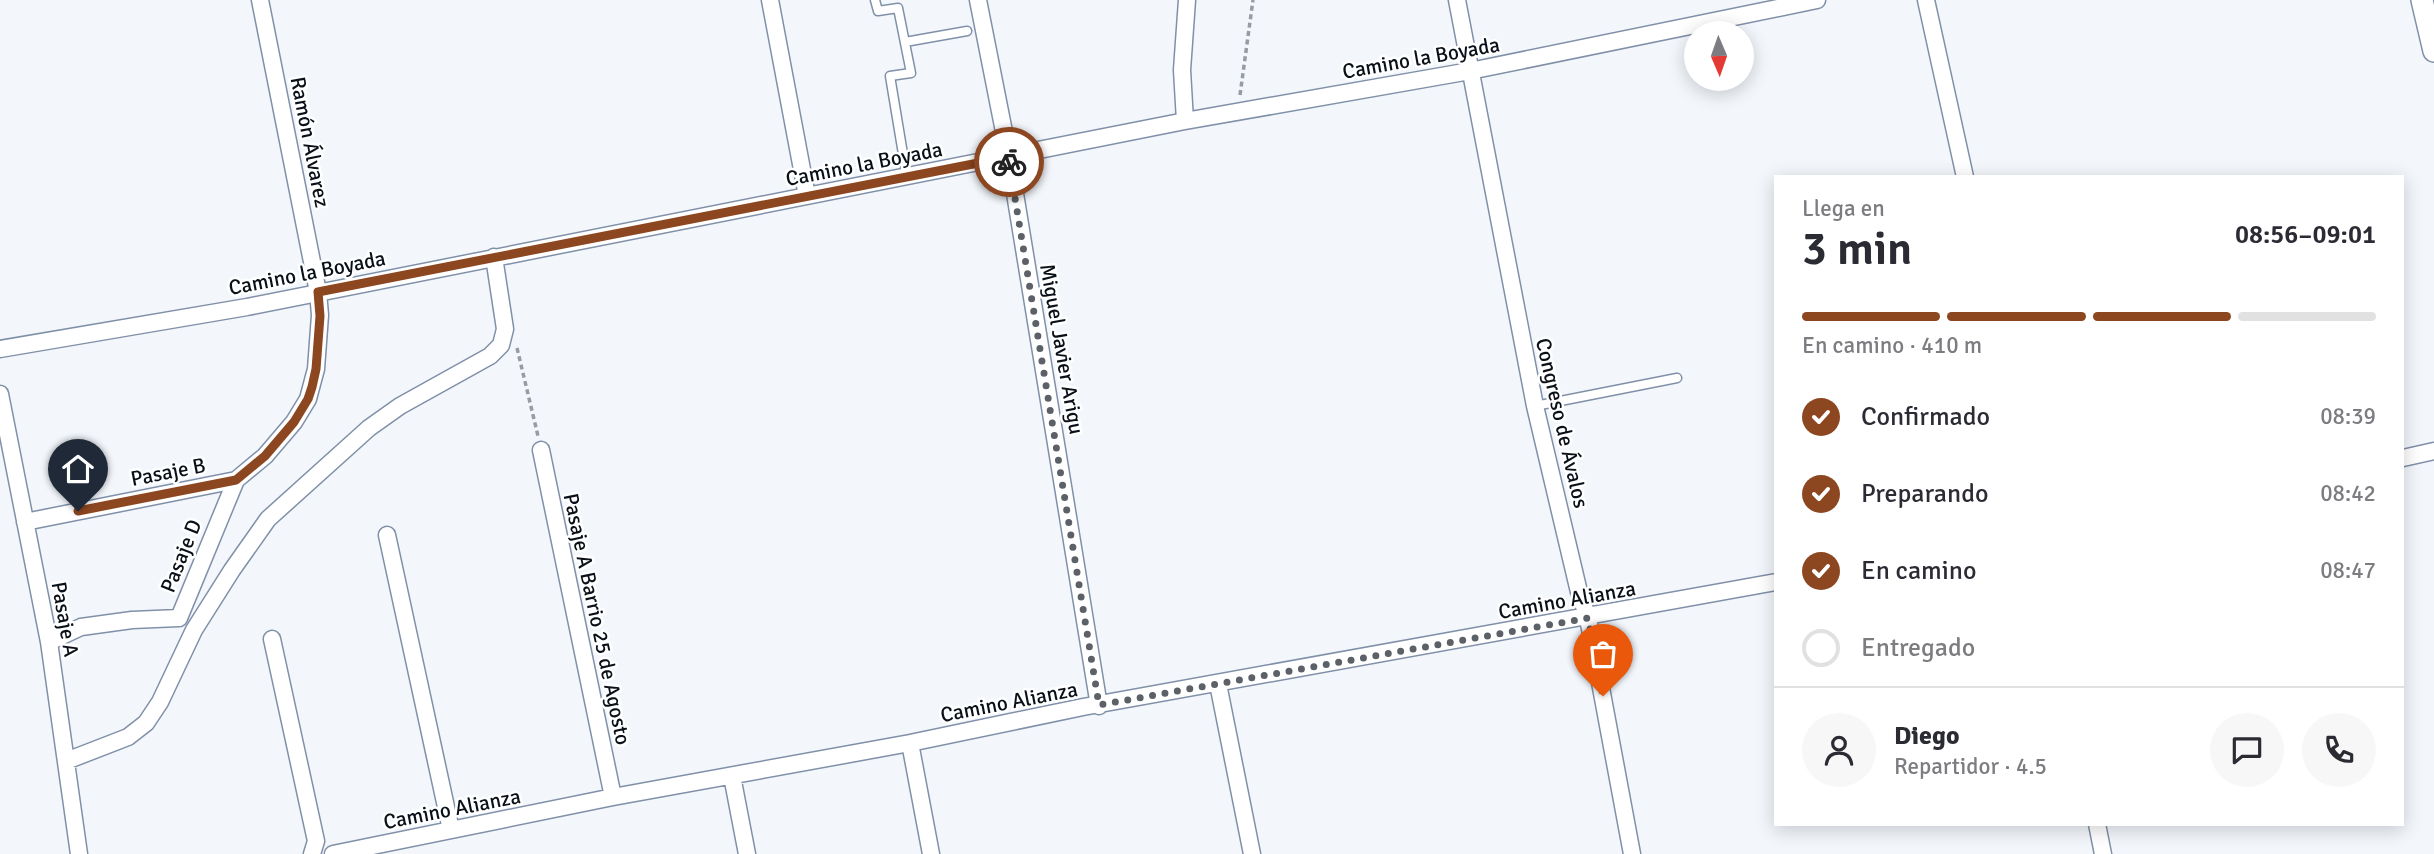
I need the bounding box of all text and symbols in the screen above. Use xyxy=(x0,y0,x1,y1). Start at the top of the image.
north arrow xyxy=(1684,21,1754,91)
map controls xyxy=(1684,21,1754,91)
street label: Camino la Boyada xyxy=(1340,31,1502,85)
street label: Ramón Álvarez xyxy=(285,74,335,210)
courier xyxy=(974,127,1044,197)
street label: Camino la Boyada xyxy=(783,136,945,192)
icon: bike xyxy=(990,143,1028,181)
text: Llega en xyxy=(1802,194,1885,223)
text: 08:56–09:01 xyxy=(2235,219,2376,251)
text: 3 min xyxy=(1802,221,1912,277)
street label: Camino la Boyada xyxy=(226,245,388,301)
street label: Miguel Javier Arigu xyxy=(1034,262,1090,436)
text: En camino · 410 m xyxy=(1802,331,1982,360)
street label: Congreso de Ávalos xyxy=(1530,336,1594,510)
icon: check xyxy=(1802,398,1840,436)
text: Confirmado xyxy=(1861,401,1990,433)
text: 08:39 xyxy=(2320,402,2376,431)
pin xyxy=(48,439,108,511)
icon: home xyxy=(59,450,97,488)
street label: Pasaje B xyxy=(128,452,208,492)
icon: check xyxy=(1802,475,1840,513)
text: Preparando xyxy=(1861,478,1988,510)
text: 08:42 xyxy=(2320,479,2376,508)
street label: Pasaje A Barrio 25 de Agosto xyxy=(558,491,636,747)
street label: Pasaje D xyxy=(155,516,207,596)
icon: check xyxy=(1802,552,1840,590)
text: En camino xyxy=(1861,555,1977,587)
text: 08:47 xyxy=(2320,556,2376,585)
street label: Camino Alianza xyxy=(1496,575,1638,625)
street label: Pasaje A xyxy=(46,579,84,659)
pin xyxy=(1573,624,1633,696)
text: Entregado xyxy=(1861,632,1975,664)
icon: bag xyxy=(1584,635,1622,673)
street label: Camino Alianza xyxy=(938,676,1080,728)
button: person xyxy=(1802,713,1876,787)
button: chat xyxy=(2210,713,2284,787)
button: phone xyxy=(2302,713,2376,787)
text: Diego xyxy=(1894,720,1960,752)
text: Repartidor · 4.5 xyxy=(1894,752,2047,781)
street label: Camino Alianza xyxy=(381,783,523,835)

